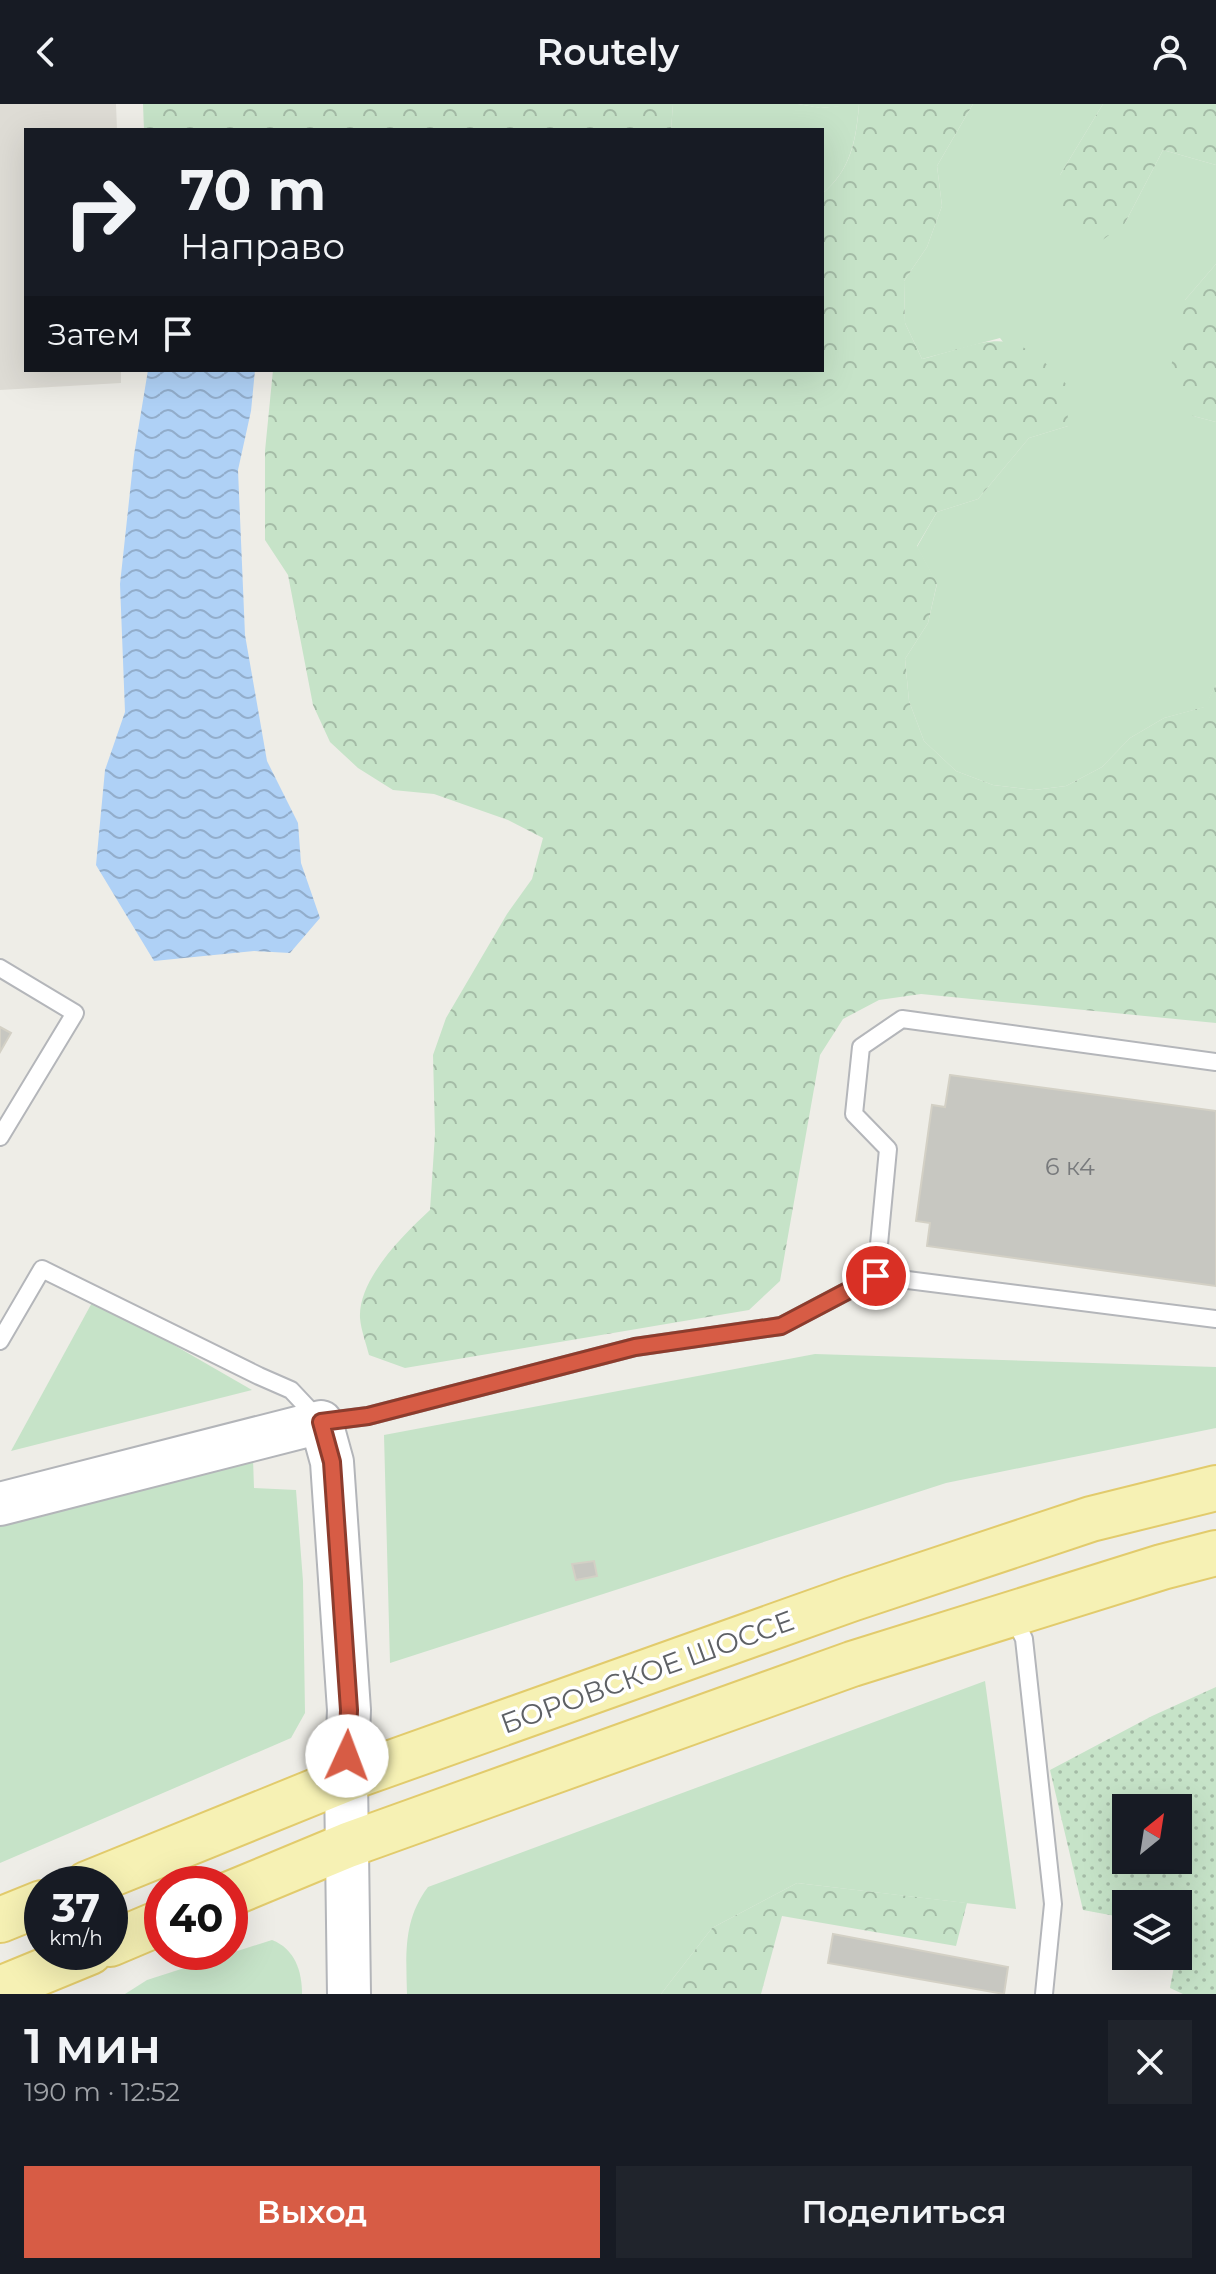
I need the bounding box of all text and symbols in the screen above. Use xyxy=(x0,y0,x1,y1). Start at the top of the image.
icon: back xyxy=(24,30,68,74)
text: Routely xyxy=(537,30,679,74)
icon: person xyxy=(1148,30,1192,74)
text: 70 m xyxy=(180,156,326,224)
icon: right xyxy=(48,160,152,264)
text: Направо xyxy=(180,224,345,268)
icon: arrive xyxy=(156,312,200,356)
text: Затем xyxy=(48,316,140,353)
house number: 6 к4 xyxy=(1045,1152,1095,1181)
pin xyxy=(842,1242,910,1310)
icon: arrive xyxy=(854,1254,898,1298)
street label: БОРОВСКОЕ ШОССЕ xyxy=(496,1603,798,1741)
position arrow xyxy=(305,1714,389,1798)
north arrow xyxy=(1112,1794,1192,1874)
map controls xyxy=(1112,1794,1192,1970)
speed limit sign: 40 xyxy=(144,1866,248,1970)
text: 37 xyxy=(52,1883,100,1932)
button: layers xyxy=(1112,1890,1192,1970)
text: km/h xyxy=(49,1926,103,1950)
text: 1 мин xyxy=(24,2017,161,2075)
button: close xyxy=(1108,2020,1192,2104)
text: 190 m · 12:52 xyxy=(24,2076,180,2108)
button: Выход xyxy=(24,2166,600,2258)
button: Поделиться xyxy=(616,2166,1192,2258)

